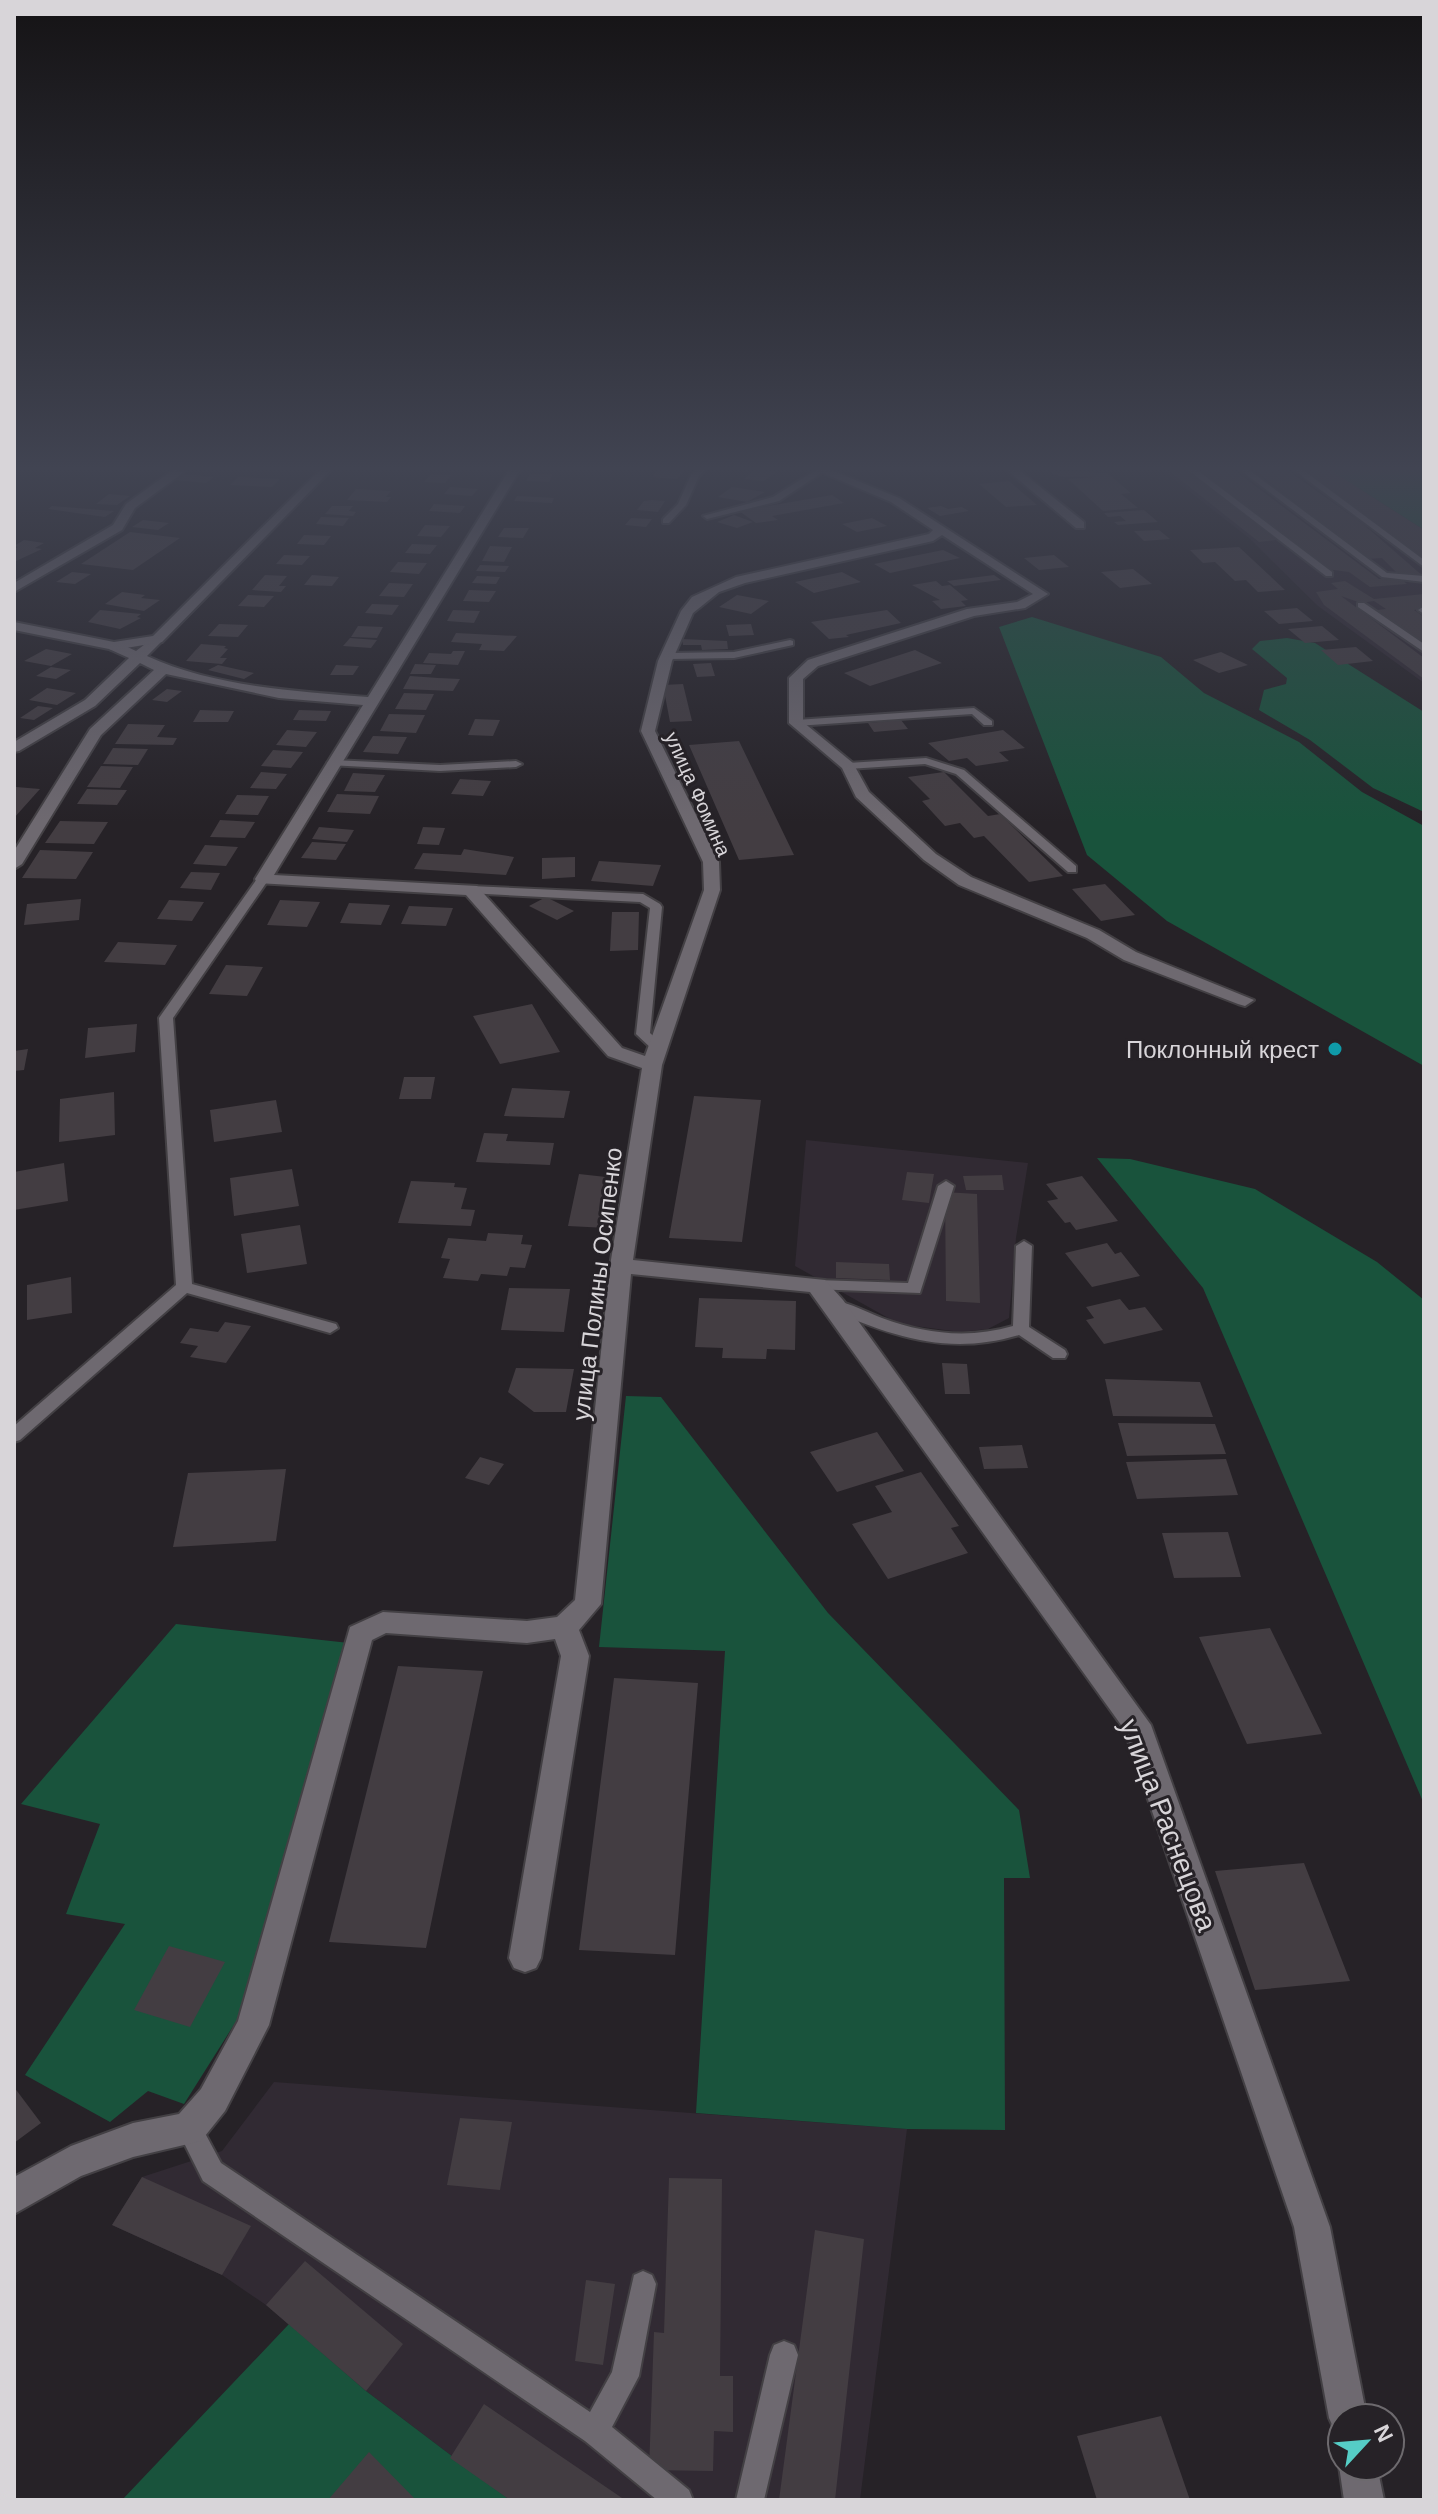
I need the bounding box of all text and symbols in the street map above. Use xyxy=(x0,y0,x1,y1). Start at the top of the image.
street label: улица Фомина xyxy=(661,728,736,860)
place label: Поклонный крест xyxy=(1126,1036,1319,1063)
marker: Поклонный крест xyxy=(1326,1040,1344,1058)
street label: улица Полины Осипенко xyxy=(567,1146,627,1422)
street label: улица Раснецова xyxy=(1113,1715,1223,1936)
north arrow xyxy=(1326,2402,1406,2482)
text: N xyxy=(1369,2421,1398,2446)

